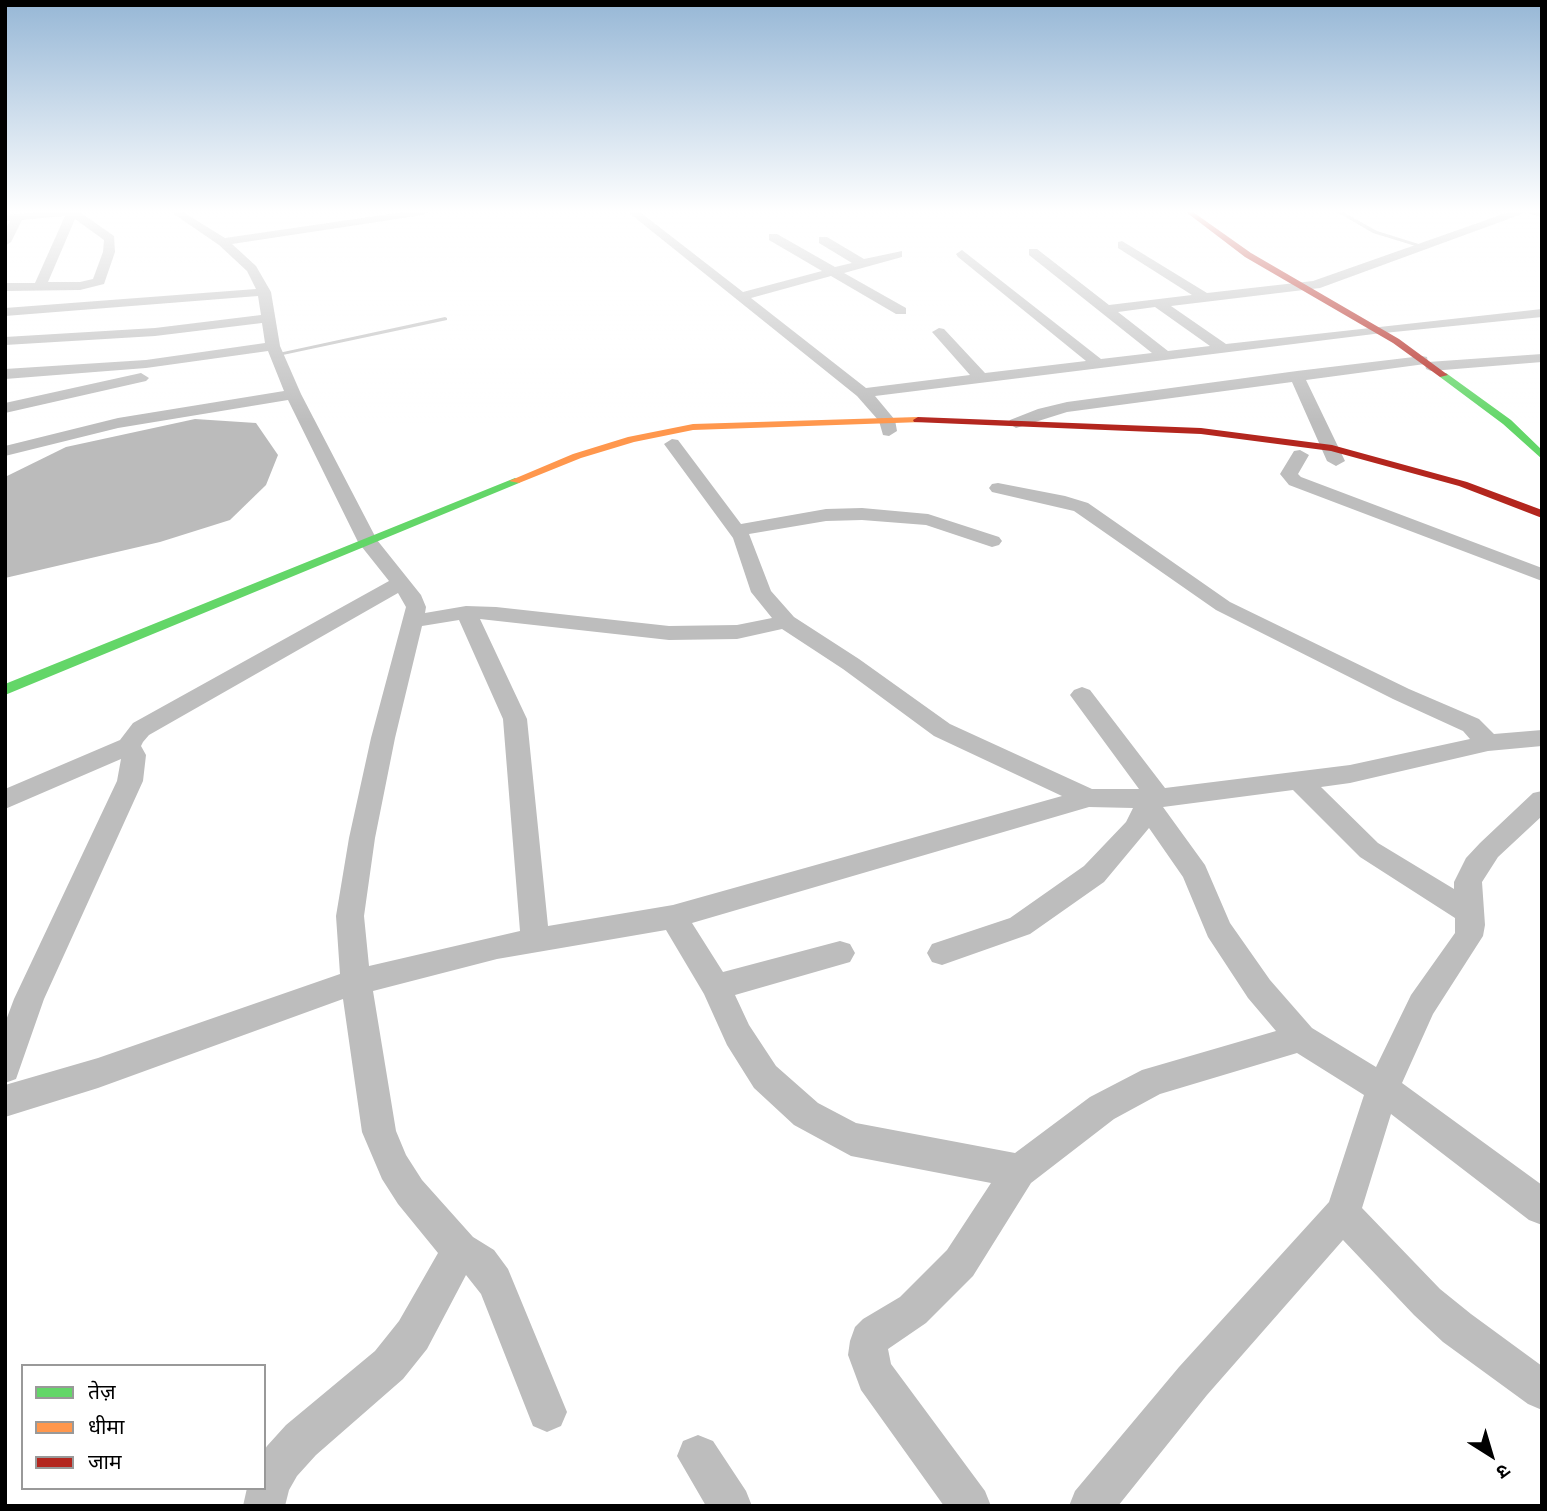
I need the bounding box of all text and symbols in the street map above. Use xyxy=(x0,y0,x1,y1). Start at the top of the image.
legend xyxy=(21,1364,266,1490)
text: तेज़ xyxy=(88,1377,116,1405)
text: धीमा xyxy=(88,1412,124,1440)
north arrow xyxy=(1456,1420,1526,1490)
text: जाम xyxy=(88,1447,122,1475)
text: उ xyxy=(1491,1458,1516,1486)

